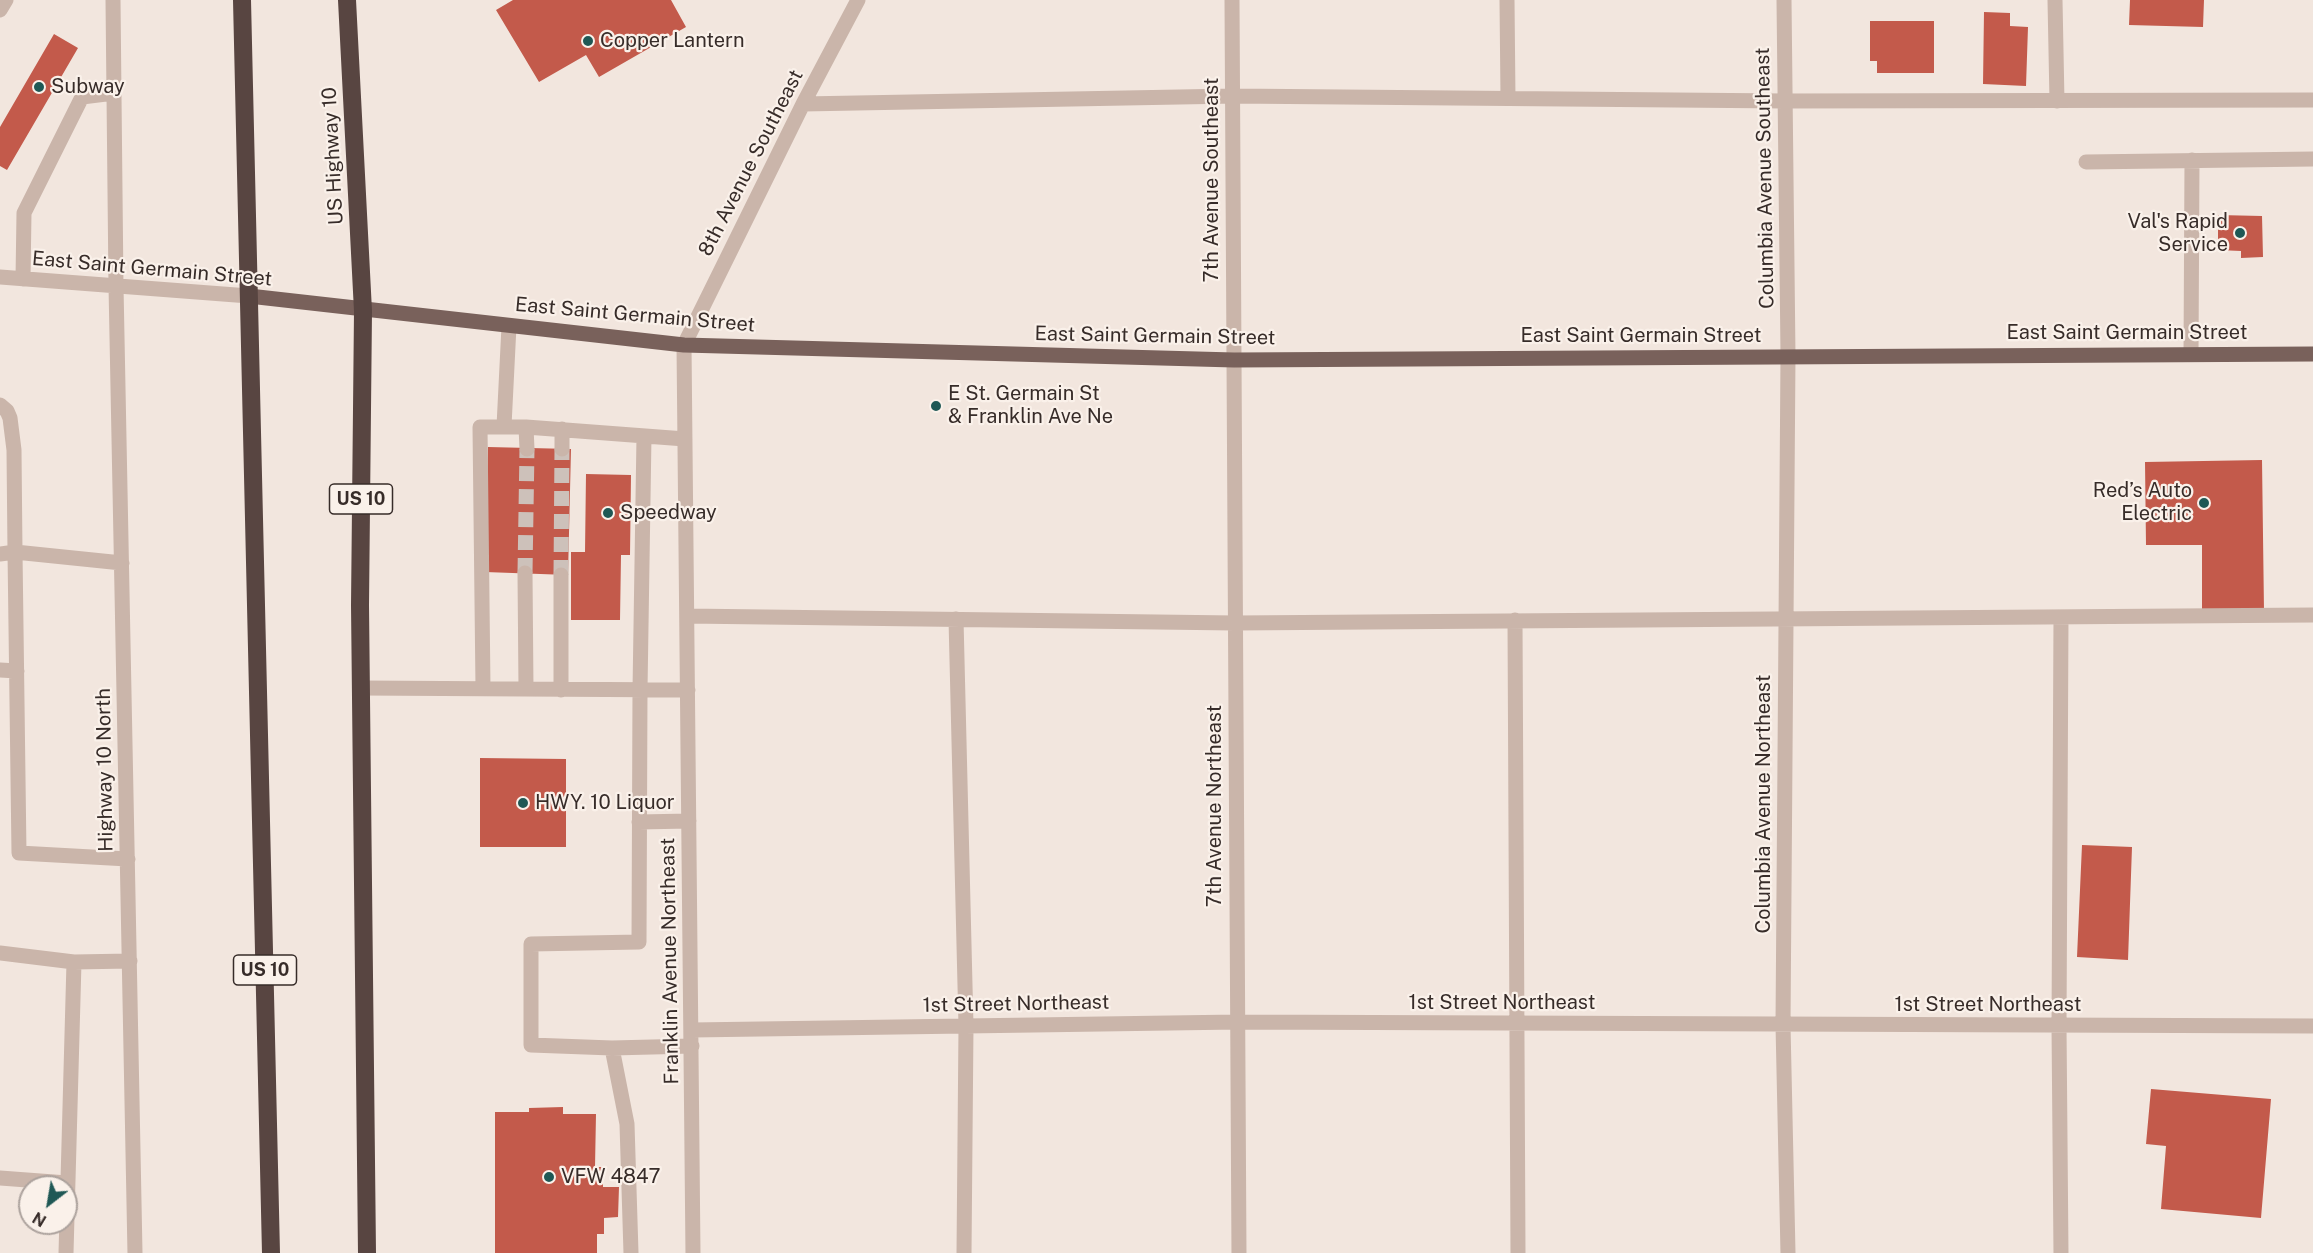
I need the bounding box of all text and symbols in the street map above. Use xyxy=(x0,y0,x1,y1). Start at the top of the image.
place label: Copper Lantern xyxy=(600,29,744,53)
marker: Copper Lantern xyxy=(581,34,595,48)
street label: Columbia Avenue Southeast xyxy=(1751,47,1779,309)
street label: 8th Avenue Southeast xyxy=(694,66,808,260)
place label: Subway xyxy=(51,75,125,99)
street label: 7th Avenue Southeast xyxy=(1200,77,1224,283)
marker: Subway xyxy=(32,80,46,94)
street label: US Highway 10 xyxy=(317,86,349,226)
place label: Val's Rapid Service xyxy=(2128,210,2228,257)
marker: Val's Rapid Service xyxy=(2233,226,2247,240)
street label: East Saint Germain Street xyxy=(31,247,273,291)
street label: East Saint Germain Street xyxy=(514,293,756,337)
street label: East Saint Germain Street xyxy=(2006,321,2248,345)
street label: East Saint Germain Street xyxy=(1034,322,1276,350)
street label: East Saint Germain Street xyxy=(1520,324,1762,348)
place label: E St. Germain St & Franklin Ave Ne xyxy=(948,382,1113,429)
marker: E St. Germain St & Franklin Ave Ne xyxy=(929,399,943,413)
place label: Red’s Auto Electric xyxy=(2093,479,2192,526)
road number: US 10 xyxy=(330,484,392,514)
marker: Red’s Auto Electric xyxy=(2197,496,2211,510)
place label: Speedway xyxy=(620,501,717,525)
marker: Speedway xyxy=(601,506,615,520)
street label: Columbia Avenue Northeast xyxy=(1752,674,1776,934)
street label: Highway 10 North xyxy=(92,688,118,852)
street label: 7th Avenue Northeast xyxy=(1203,705,1227,907)
place label: HWY. 10 Liquor xyxy=(535,791,675,815)
marker: HWY. 10 Liquor xyxy=(516,796,530,810)
street label: Franklin Avenue Northeast xyxy=(656,837,684,1085)
road number: US 10 xyxy=(234,955,296,985)
street label: 1st Street Northeast xyxy=(922,990,1110,1018)
street label: 1st Street Northeast xyxy=(1409,991,1595,1015)
street label: 1st Street Northeast xyxy=(1895,993,2081,1017)
place label: VFW 4847 xyxy=(561,1165,661,1189)
marker: VFW 4847 xyxy=(542,1170,556,1184)
north arrow xyxy=(18,1175,78,1235)
text: N xyxy=(29,1208,50,1231)

